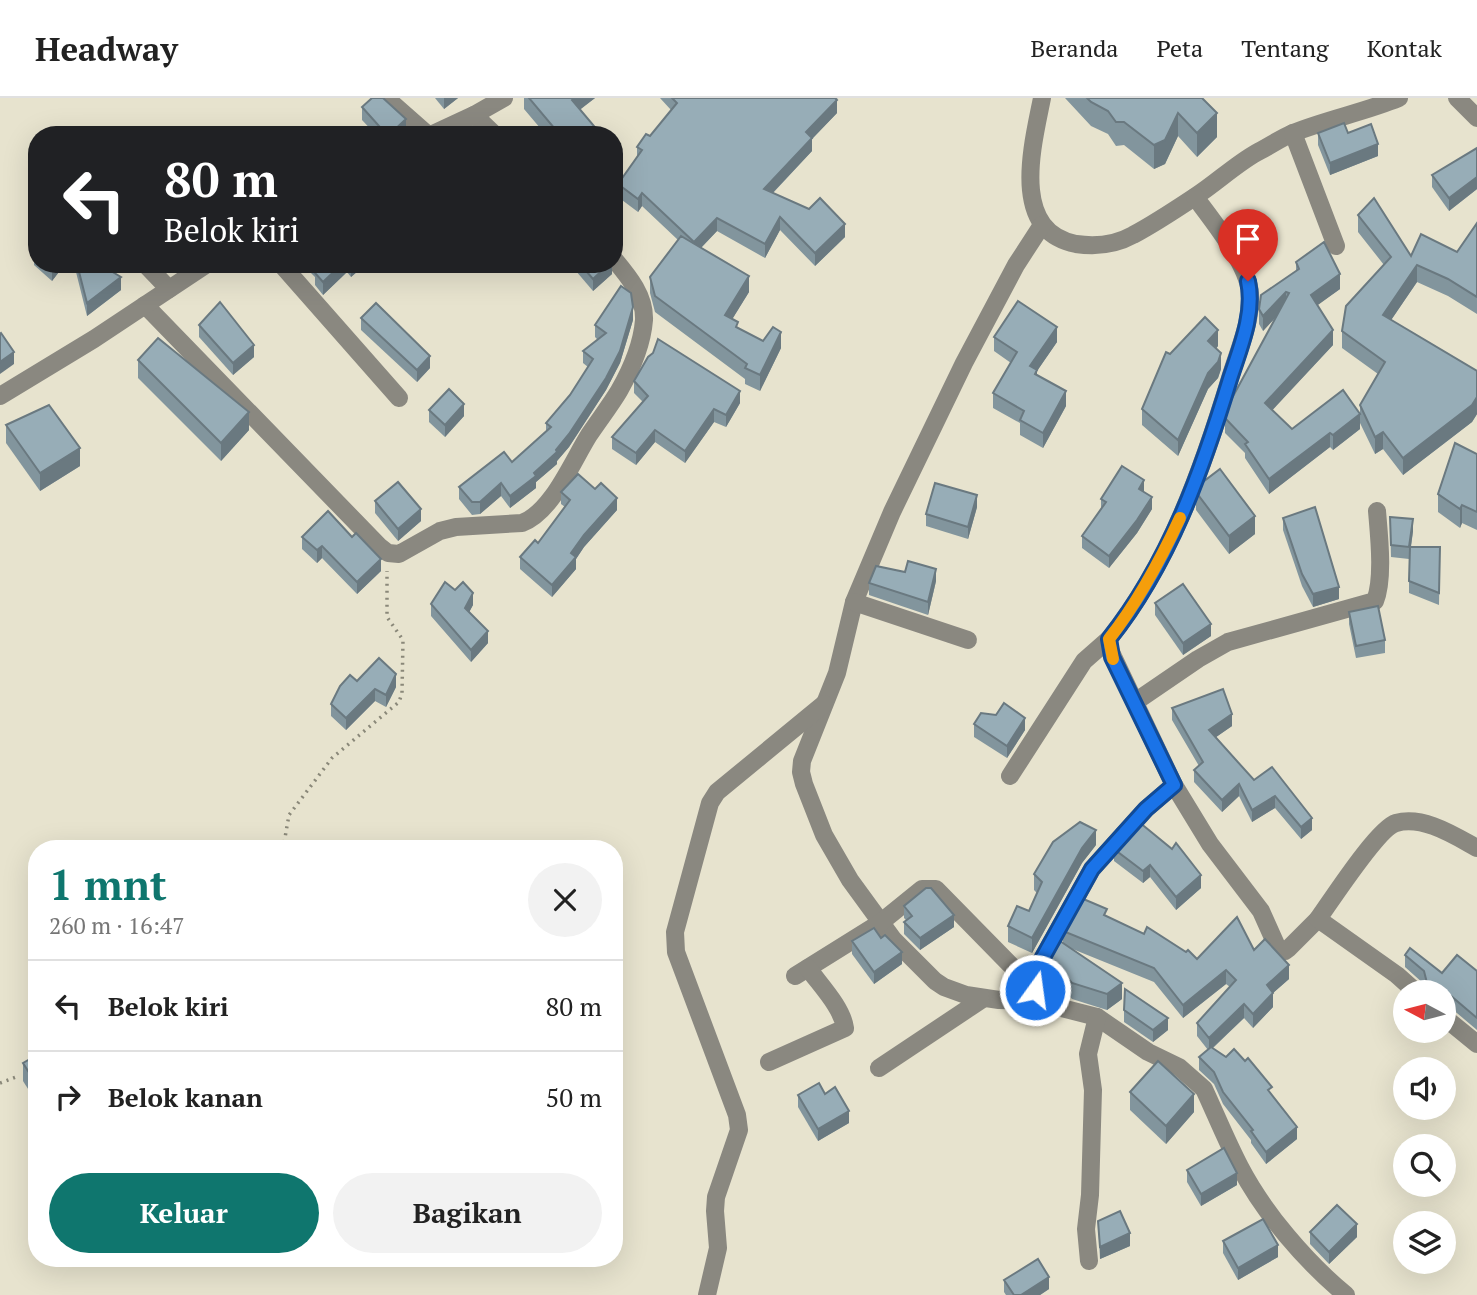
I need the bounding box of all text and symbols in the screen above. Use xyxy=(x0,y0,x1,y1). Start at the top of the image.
text: Headway xyxy=(35,27,178,70)
text: Beranda xyxy=(1031,32,1118,64)
text: Peta xyxy=(1156,32,1203,64)
text: Tentang xyxy=(1241,32,1329,64)
text: Kontak xyxy=(1367,32,1442,64)
text: 80 m xyxy=(164,146,278,211)
icon: left xyxy=(49,154,140,245)
text: Belok kiri xyxy=(164,209,299,251)
pin xyxy=(1218,209,1278,281)
icon: arrive xyxy=(1229,220,1267,258)
text: 1 mnt xyxy=(49,856,167,912)
button: close xyxy=(528,863,602,937)
text: 260 m · 16:47 xyxy=(49,910,184,941)
position arrow xyxy=(998,953,1072,1027)
north arrow xyxy=(1393,980,1456,1043)
map controls xyxy=(1393,980,1456,1274)
icon: left xyxy=(49,987,87,1025)
text: Belok kiri xyxy=(108,989,229,1023)
text: 80 m xyxy=(546,989,602,1023)
button: sound xyxy=(1393,1057,1456,1120)
icon: right xyxy=(49,1078,87,1116)
text: Belok kanan xyxy=(108,1080,263,1114)
text: 50 m xyxy=(546,1080,602,1114)
button: search xyxy=(1393,1134,1456,1197)
button: Keluar xyxy=(49,1173,319,1253)
button: Bagikan xyxy=(333,1173,602,1253)
button: layers xyxy=(1393,1211,1456,1274)

